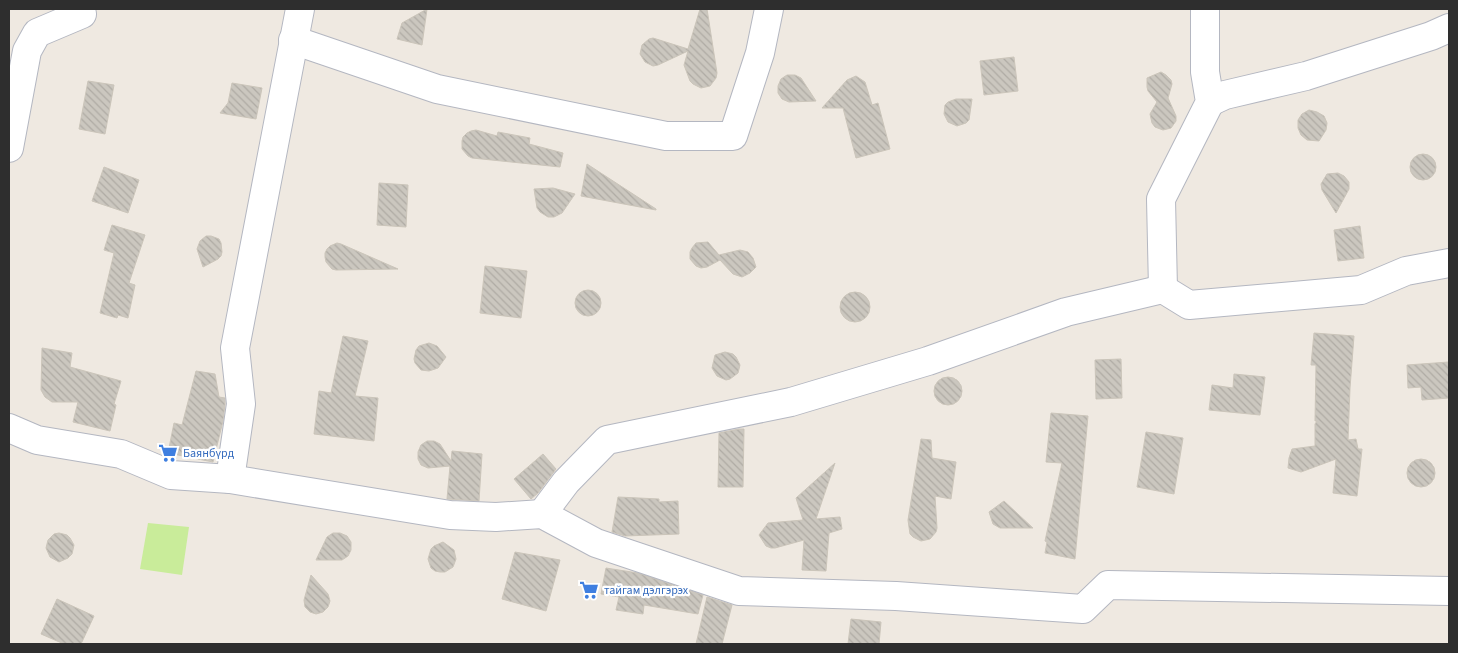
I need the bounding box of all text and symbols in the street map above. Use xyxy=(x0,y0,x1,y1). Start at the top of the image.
supermarket icon: Баянбүрд xyxy=(157,442,179,464)
place label: Баянбүрд xyxy=(183,445,235,462)
supermarket icon: тайгам дэлгэрэх xyxy=(578,579,600,601)
place label: тайгам дэлгэрэх xyxy=(604,582,689,599)

